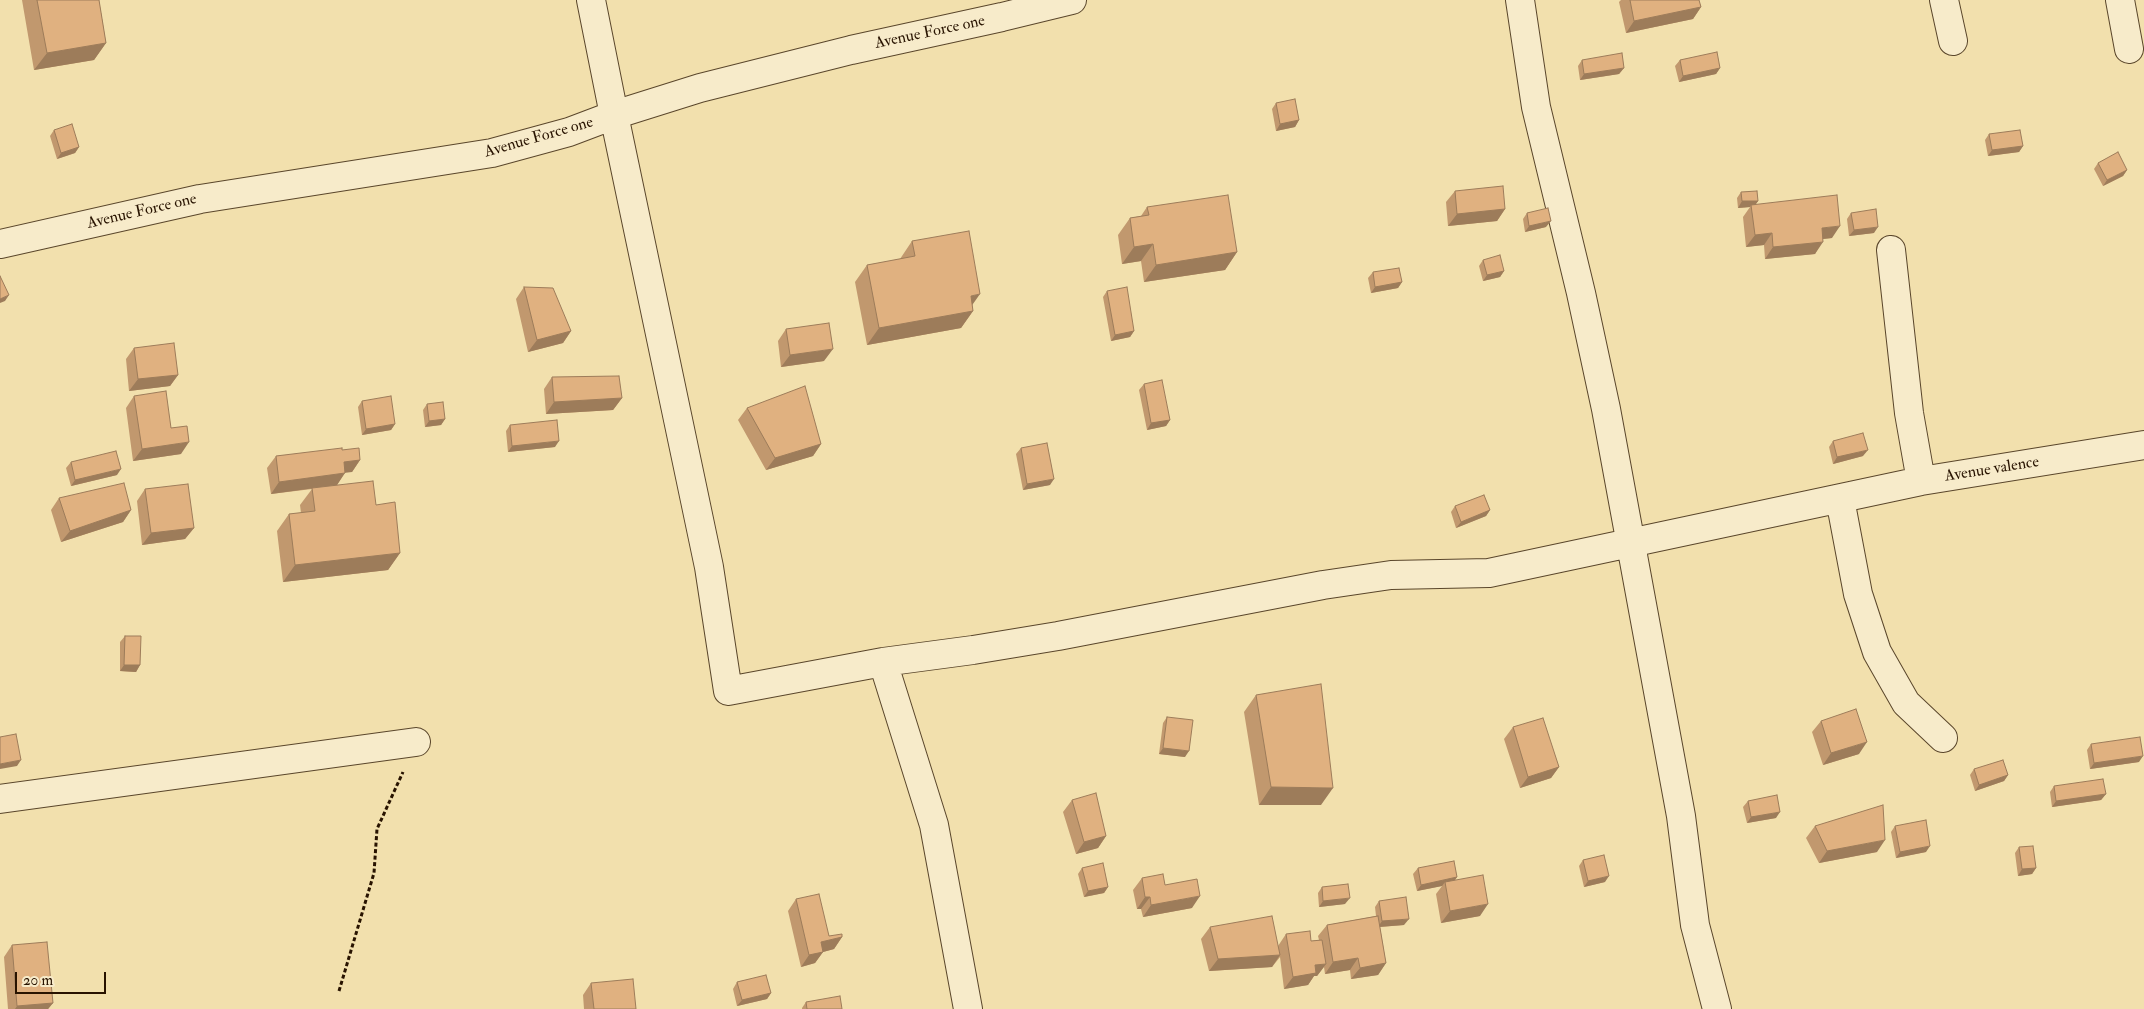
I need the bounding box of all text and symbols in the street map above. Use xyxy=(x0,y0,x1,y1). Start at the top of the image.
street label: Avenue Force one xyxy=(873,12,987,54)
street label: Avenue Force one xyxy=(482,113,596,163)
street label: Avenue Force one xyxy=(85,190,199,234)
street label: Avenue valence xyxy=(1944,453,2040,487)
scale bar xyxy=(18,962,109,994)
text: 20 m xyxy=(23,971,53,990)

